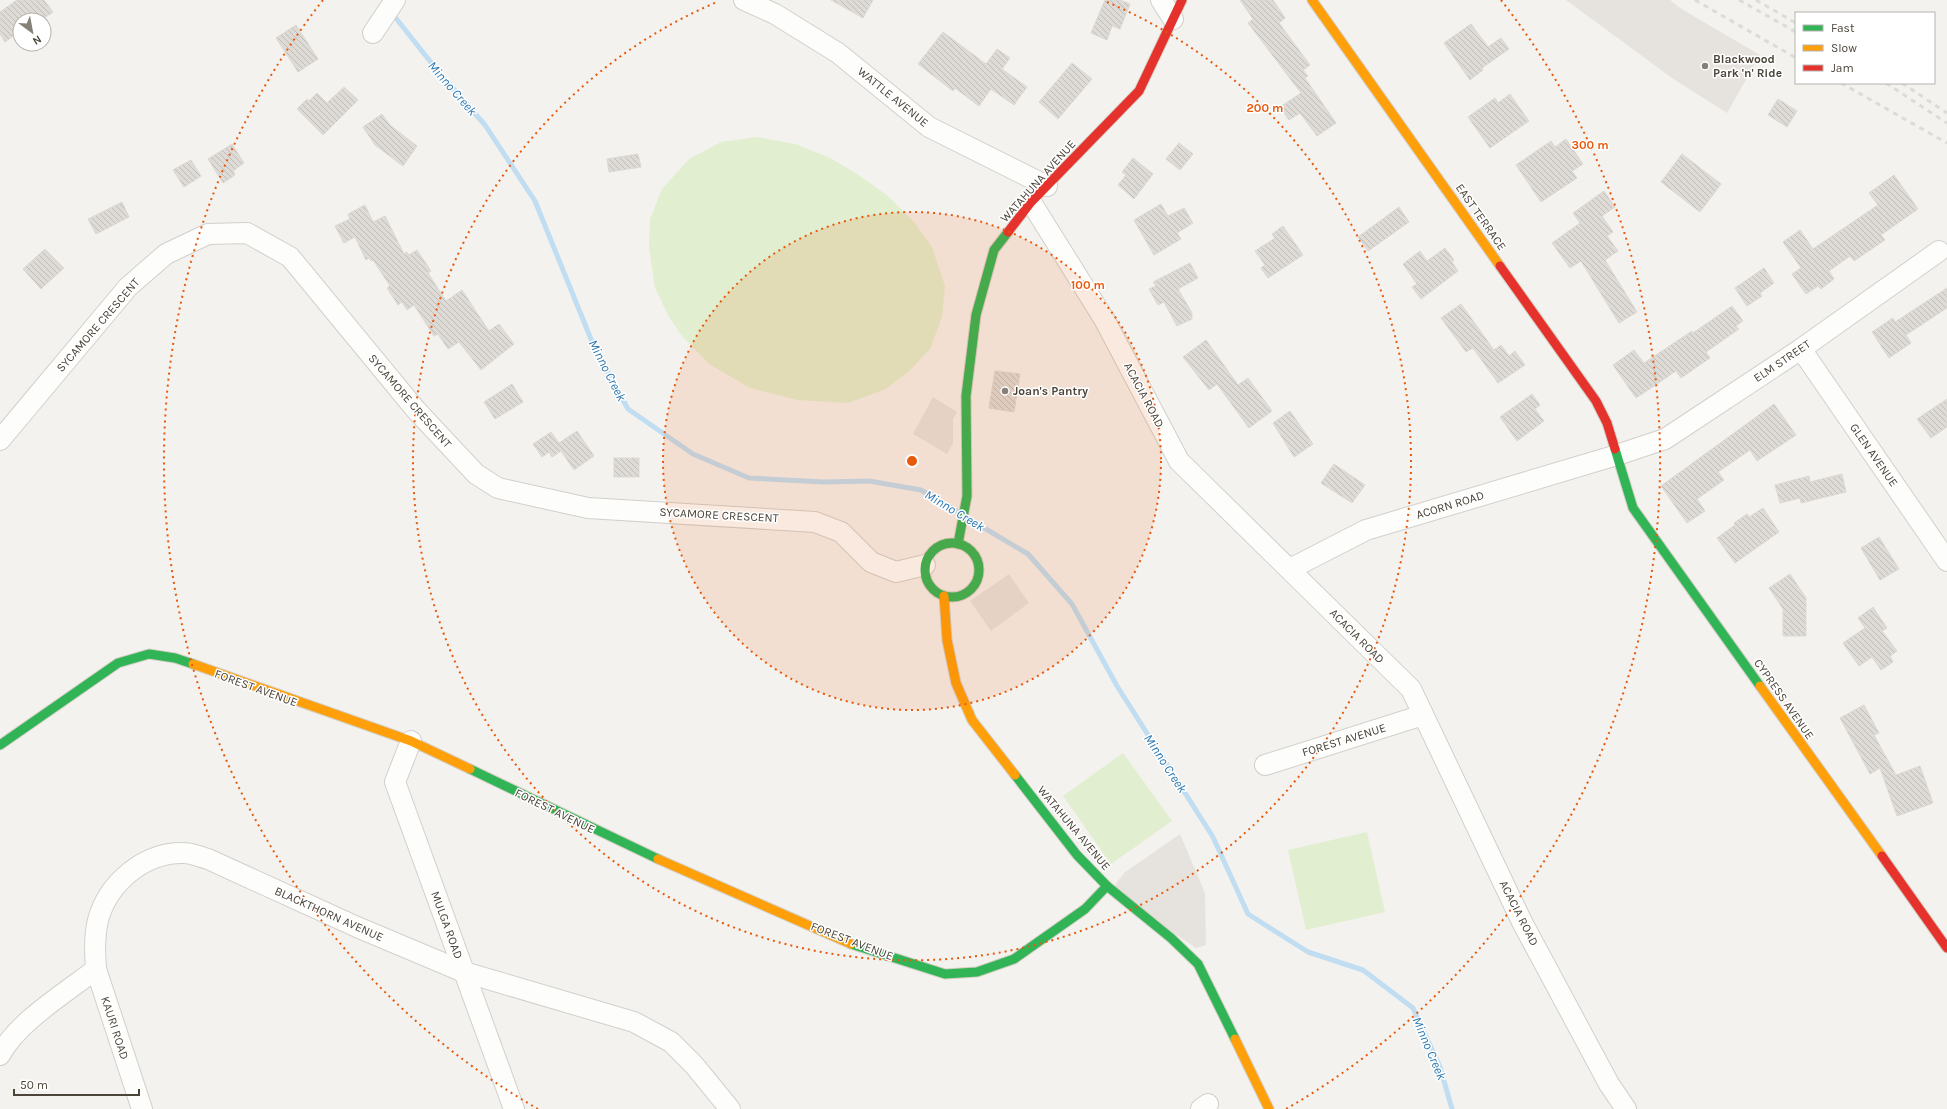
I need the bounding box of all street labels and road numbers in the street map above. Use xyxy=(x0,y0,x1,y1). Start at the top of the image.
street label: WATTLE AVENUE xyxy=(855,64,931,130)
street label: WATAHUNA AVENUE xyxy=(997,137,1079,225)
street label: EAST TERRACE xyxy=(1453,181,1509,253)
street label: SYCAMORE CRESCENT xyxy=(54,275,142,375)
street label: ELM STREET xyxy=(1751,337,1813,385)
street label: SYCAMORE CRESCENT xyxy=(366,351,454,451)
street label: ACACIA ROAD xyxy=(1121,360,1167,430)
street label: GLEN AVENUE xyxy=(1847,421,1901,489)
street label: ACORN ROAD xyxy=(1414,488,1486,522)
street label: SYCAMORE CRESCENT xyxy=(659,505,779,525)
street label: ACACIA ROAD xyxy=(1327,606,1387,666)
street label: CYPRESS AVENUE xyxy=(1751,656,1817,742)
street label: FOREST AVENUE xyxy=(213,667,299,709)
street label: FOREST AVENUE xyxy=(1300,721,1388,759)
street label: WATAHUNA AVENUE xyxy=(1035,783,1113,873)
street label: FOREST AVENUE xyxy=(513,786,597,836)
street label: ACACIA ROAD xyxy=(1497,878,1542,948)
street label: BLACKTHORN AVENUE xyxy=(272,884,386,944)
street label: MULGA ROAD xyxy=(428,889,466,961)
street label: FOREST AVENUE xyxy=(809,919,895,963)
street label: KAURI ROAD xyxy=(98,995,132,1061)

